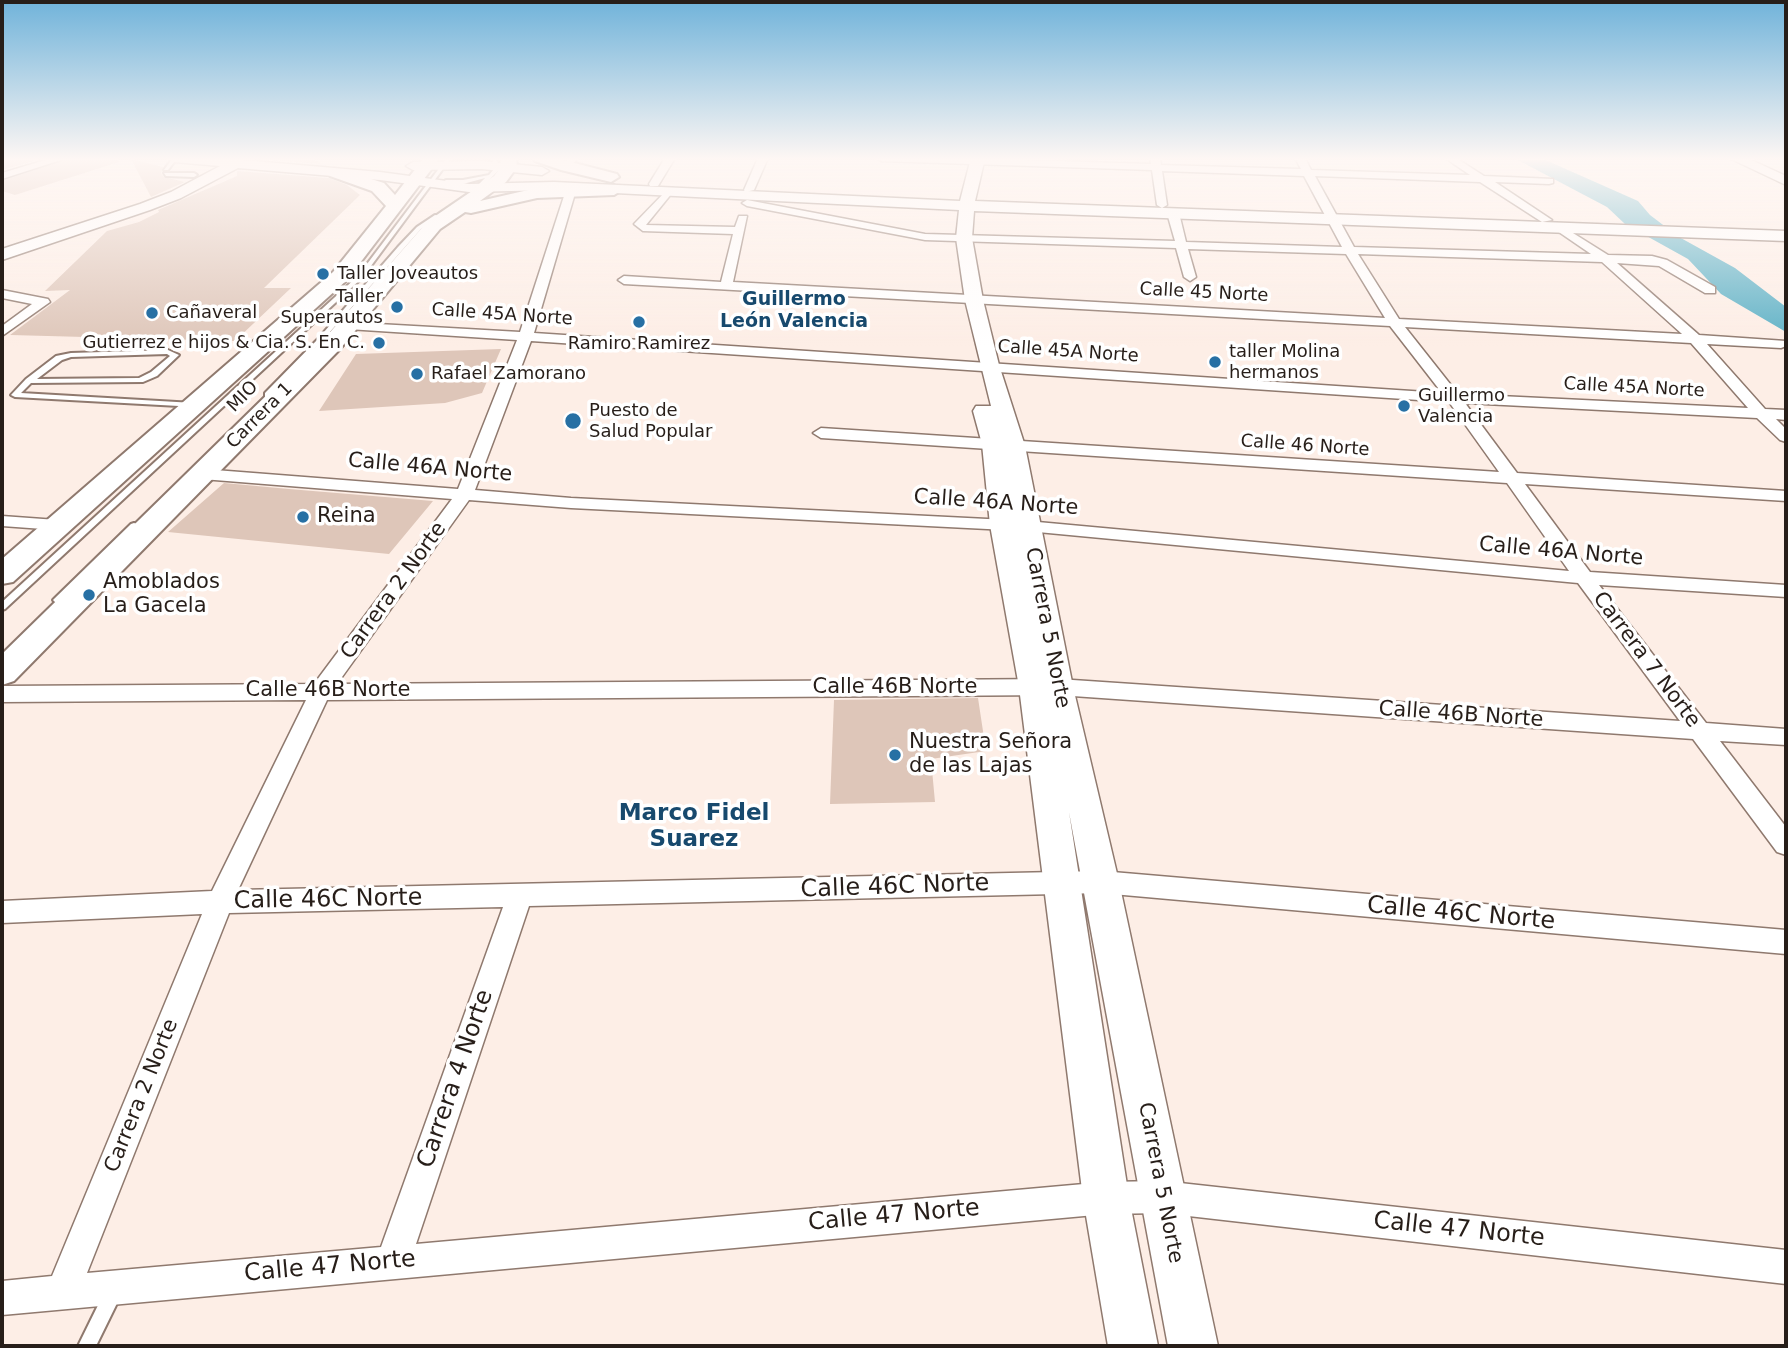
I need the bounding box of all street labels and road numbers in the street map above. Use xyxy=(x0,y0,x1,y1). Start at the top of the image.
street label: Calle 45 Norte xyxy=(1139,279,1269,307)
street label: Calle 45A Norte xyxy=(431,299,573,331)
street label: Calle 45A Norte xyxy=(997,336,1139,368)
street label: Calle 45A Norte xyxy=(1563,374,1705,402)
street label: MIO xyxy=(223,377,263,417)
street label: Carrera 1 xyxy=(223,379,297,453)
street label: Calle 46 Norte xyxy=(1240,431,1370,461)
street label: Calle 46A Norte xyxy=(347,448,513,488)
street label: Calle 46A Norte xyxy=(913,485,1079,521)
street label: Carrera 2 Norte xyxy=(336,517,452,665)
street label: Calle 46A Norte xyxy=(1478,532,1644,572)
street label: Carrera 5 Norte xyxy=(1019,545,1075,711)
street label: Carrera 7 Norte xyxy=(1587,587,1705,733)
street label: Calle 46B Norte xyxy=(813,675,977,701)
street label: Calle 46B Norte xyxy=(246,678,410,704)
street label: Calle 46B Norte xyxy=(1378,697,1544,733)
street label: Calle 46C Norte xyxy=(800,869,990,905)
street label: Calle 46C Norte xyxy=(233,884,423,916)
street label: Calle 46C Norte xyxy=(1366,891,1556,937)
street label: Carrera 4 Norte xyxy=(412,986,500,1172)
street label: Carrera 2 Norte xyxy=(100,1016,184,1176)
street label: Carrera 5 Norte xyxy=(1132,1100,1188,1266)
street label: Calle 47 Norte xyxy=(807,1194,981,1238)
street label: Calle 47 Norte xyxy=(1372,1207,1546,1253)
street label: Calle 47 Norte xyxy=(243,1245,417,1289)

